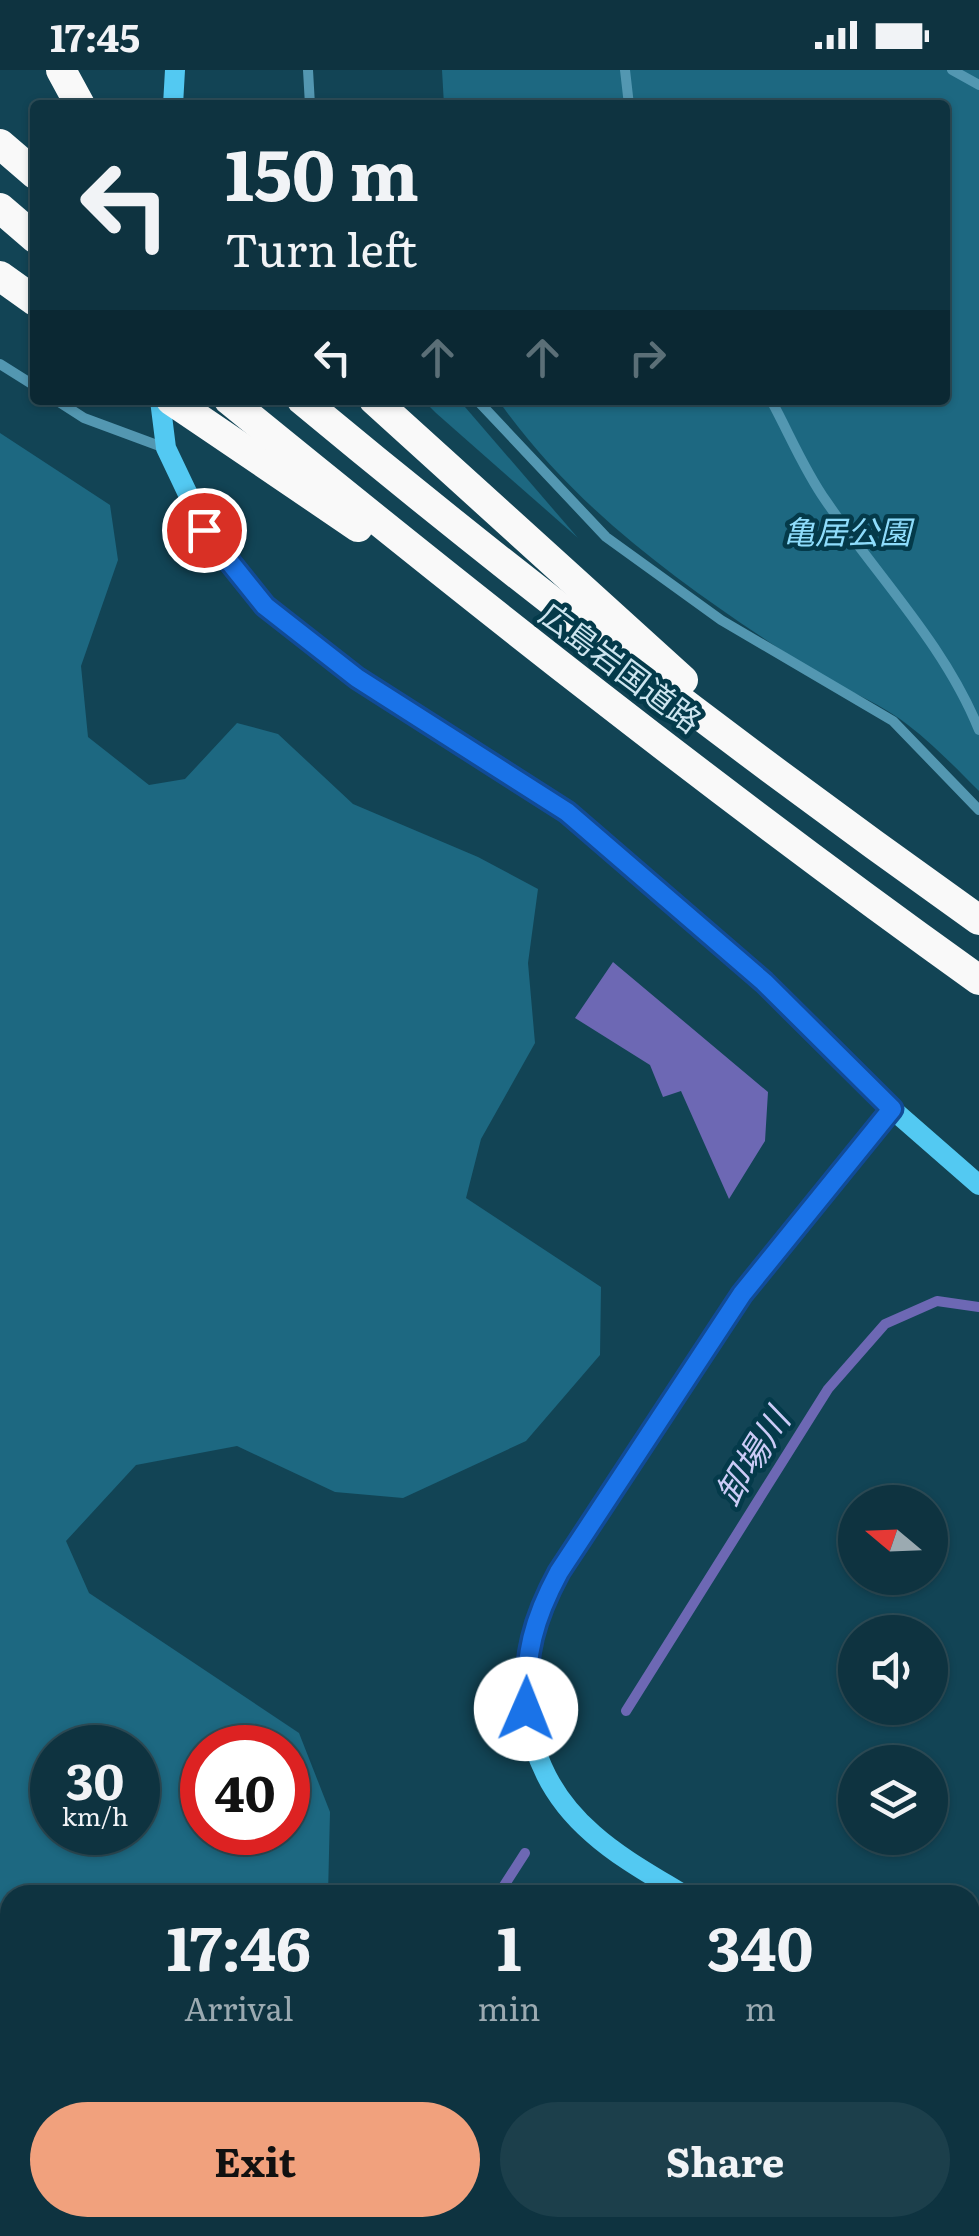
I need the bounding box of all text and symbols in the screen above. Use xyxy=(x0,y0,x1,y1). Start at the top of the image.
text: 17:45 xyxy=(50,7,140,64)
text: 150 m xyxy=(225,119,419,223)
icon: left xyxy=(60,140,190,270)
text: Turn left xyxy=(225,214,417,281)
icon: left xyxy=(305,330,360,385)
icon: ahead xyxy=(410,330,465,385)
icon: ahead xyxy=(515,330,570,385)
icon: right xyxy=(620,330,675,385)
pin xyxy=(162,488,247,573)
icon: arrive xyxy=(177,503,232,558)
park label: 亀居公園 xyxy=(783,506,915,554)
street label: 広島岩国道路 xyxy=(531,589,713,743)
water label: 卸場川 xyxy=(701,1394,802,1514)
north arrow xyxy=(838,1485,948,1595)
map controls xyxy=(838,1485,948,1855)
button: sound xyxy=(838,1615,948,1725)
position arrow xyxy=(474,1657,578,1761)
speed limit sign: 40 xyxy=(180,1725,310,1855)
text: 30 xyxy=(66,1741,124,1815)
button: layers xyxy=(838,1745,948,1855)
text: km/h xyxy=(62,1797,128,1834)
text: 17:46 xyxy=(166,1900,311,1989)
text: 1 xyxy=(497,1900,521,1989)
text: 340 xyxy=(707,1900,813,1989)
text: Arrival xyxy=(184,1983,293,2031)
text: min xyxy=(478,1983,541,2031)
text: m xyxy=(745,1983,776,2031)
button: Exit xyxy=(30,2102,480,2217)
button: Share xyxy=(500,2102,950,2217)

